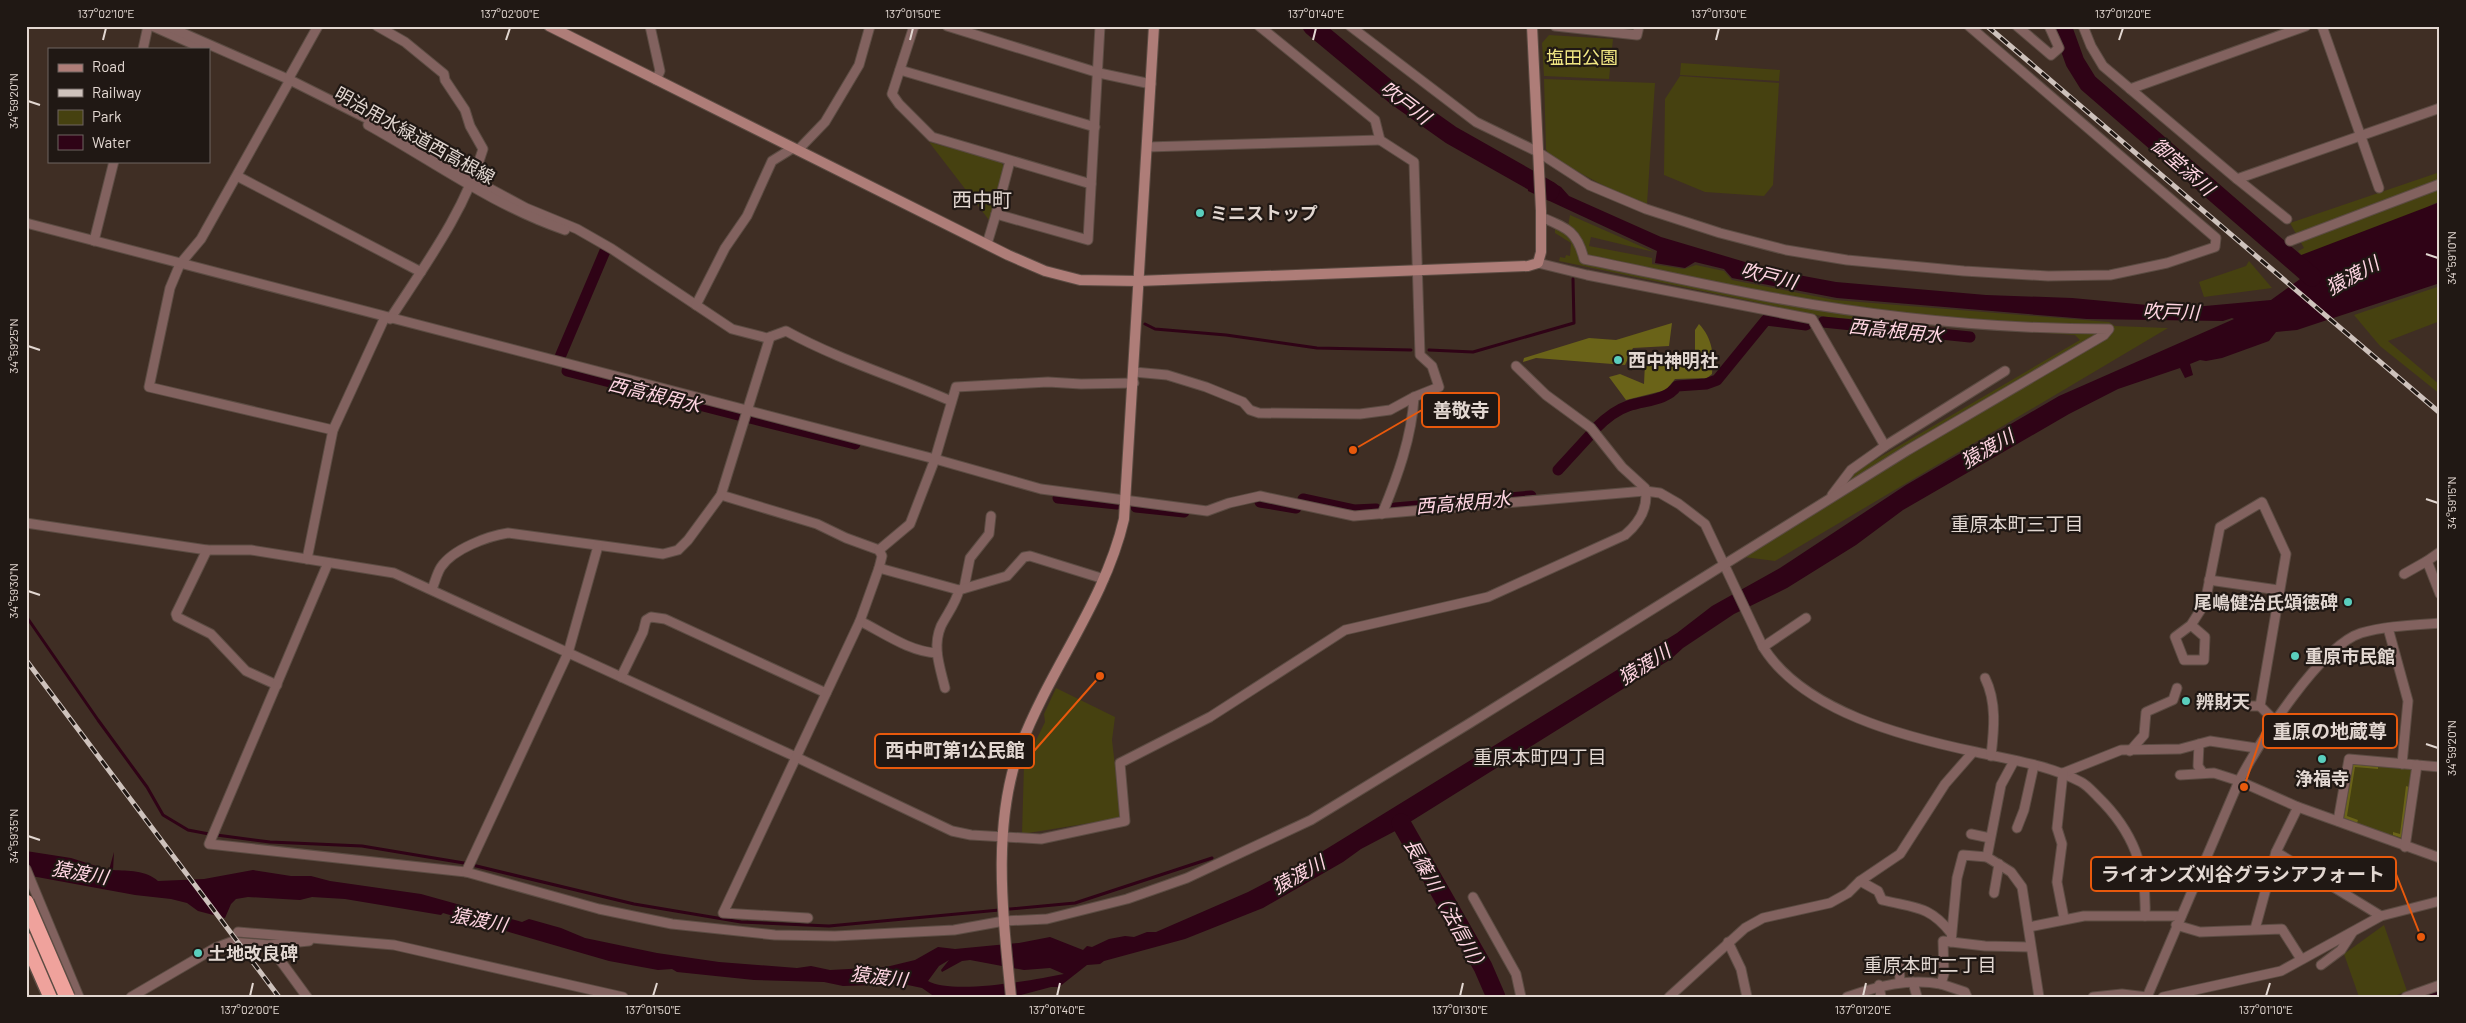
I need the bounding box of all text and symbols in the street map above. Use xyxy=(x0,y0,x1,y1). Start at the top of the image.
text: 137°02'10"E xyxy=(78,6,134,20)
text: 137°02'00"E xyxy=(480,6,540,20)
text: 137°01'50"E xyxy=(885,6,941,20)
text: 137°01'40"E xyxy=(1288,6,1344,20)
text: 137°01'30"E xyxy=(1691,6,1747,20)
text: 137°01'20"E xyxy=(2095,6,2151,20)
park label: 塩田公園 xyxy=(1546,46,1618,68)
legend xyxy=(48,48,210,162)
text: Road xyxy=(92,57,125,75)
text: 34°59'20"N xyxy=(6,73,20,129)
water label: 吹戸川 xyxy=(1376,76,1437,130)
street label: 明治用水緑道西高根線 xyxy=(331,82,499,188)
text: Railway xyxy=(92,83,141,101)
text: Park xyxy=(92,107,122,125)
water label: 御堂添川 xyxy=(2147,132,2221,201)
text: Water xyxy=(92,133,131,151)
district label: 西中町 xyxy=(952,187,1012,211)
place label: ミニストップ xyxy=(1210,202,1318,224)
marker: ミニストップ xyxy=(1194,207,1206,219)
text: 34°59'10"N xyxy=(2444,231,2458,285)
water label: 猿渡川 xyxy=(2321,250,2384,299)
water label: 吹戸川 xyxy=(1739,257,1801,294)
water label: 吹戸川 xyxy=(2142,299,2202,324)
water label: 西高根用水 xyxy=(1848,314,1946,347)
text: 34°59'25"N xyxy=(6,318,20,374)
place label: 西中神明社 xyxy=(1628,349,1718,371)
marker: 西中神明社 xyxy=(1612,354,1624,366)
water label: 西高根用水 xyxy=(606,371,706,417)
callout: 善敬寺 xyxy=(1422,393,1499,427)
text: 善敬寺 xyxy=(1432,398,1490,421)
water label: 猿渡川 xyxy=(1957,423,2019,472)
text: 34°59'15"N xyxy=(2444,476,2458,530)
water label: 西高根用水 xyxy=(1415,486,1513,518)
district label: 重原本町三丁目 xyxy=(1950,512,2084,535)
text: 34°59'30"N xyxy=(6,563,20,619)
place label: 尾嶋健治氏頌徳碑 xyxy=(2194,591,2338,613)
marker: 尾嶋健治氏頌徳碑 xyxy=(2342,596,2354,608)
water label: 猿渡川 xyxy=(1614,638,1676,689)
place label: 重原市民館 xyxy=(2305,645,2395,667)
marker: 重原市民館 xyxy=(2289,650,2301,662)
place label: 辨財天 xyxy=(2196,690,2250,712)
marker: 辨財天 xyxy=(2180,695,2192,707)
callout: 重原の地蔵尊 xyxy=(2263,714,2397,748)
text: 重原の地蔵尊 xyxy=(2273,719,2387,742)
text: 34°59'20"N xyxy=(2444,720,2458,776)
callout: 西中町第1公民館 xyxy=(875,734,1034,768)
text: 西中町第1公民館 xyxy=(885,738,1025,761)
district label: 重原本町四丁目 xyxy=(1473,745,1607,768)
marker: 浄福寺 xyxy=(2316,753,2328,765)
place label: 浄福寺 xyxy=(2295,767,2349,789)
text: 34°59'35"N xyxy=(6,809,20,864)
water label: 長篠川（法信川） xyxy=(1400,834,1494,978)
water label: 猿渡川 xyxy=(1267,849,1330,898)
water label: 猿渡川 xyxy=(50,856,112,889)
callout: ライオンズ刈谷グラシアフォート xyxy=(2091,857,2396,891)
text: ライオンズ刈谷グラシアフォート xyxy=(2101,862,2385,885)
water label: 猿渡川 xyxy=(449,902,511,936)
place label: 土地改良碑 xyxy=(208,942,298,964)
marker: 土地改良碑 xyxy=(192,947,204,959)
district label: 重原本町二丁目 xyxy=(1863,953,1997,976)
water label: 猿渡川 xyxy=(849,961,911,991)
text: 137°02'00"E xyxy=(220,1002,280,1016)
text: 137°01'50"E xyxy=(625,1002,681,1016)
text: 137°01'40"E xyxy=(1029,1002,1085,1016)
text: 137°01'30"E xyxy=(1432,1002,1488,1016)
text: 137°01'20"E xyxy=(1835,1002,1891,1016)
text: 137°01'10"E xyxy=(2239,1002,2293,1016)

